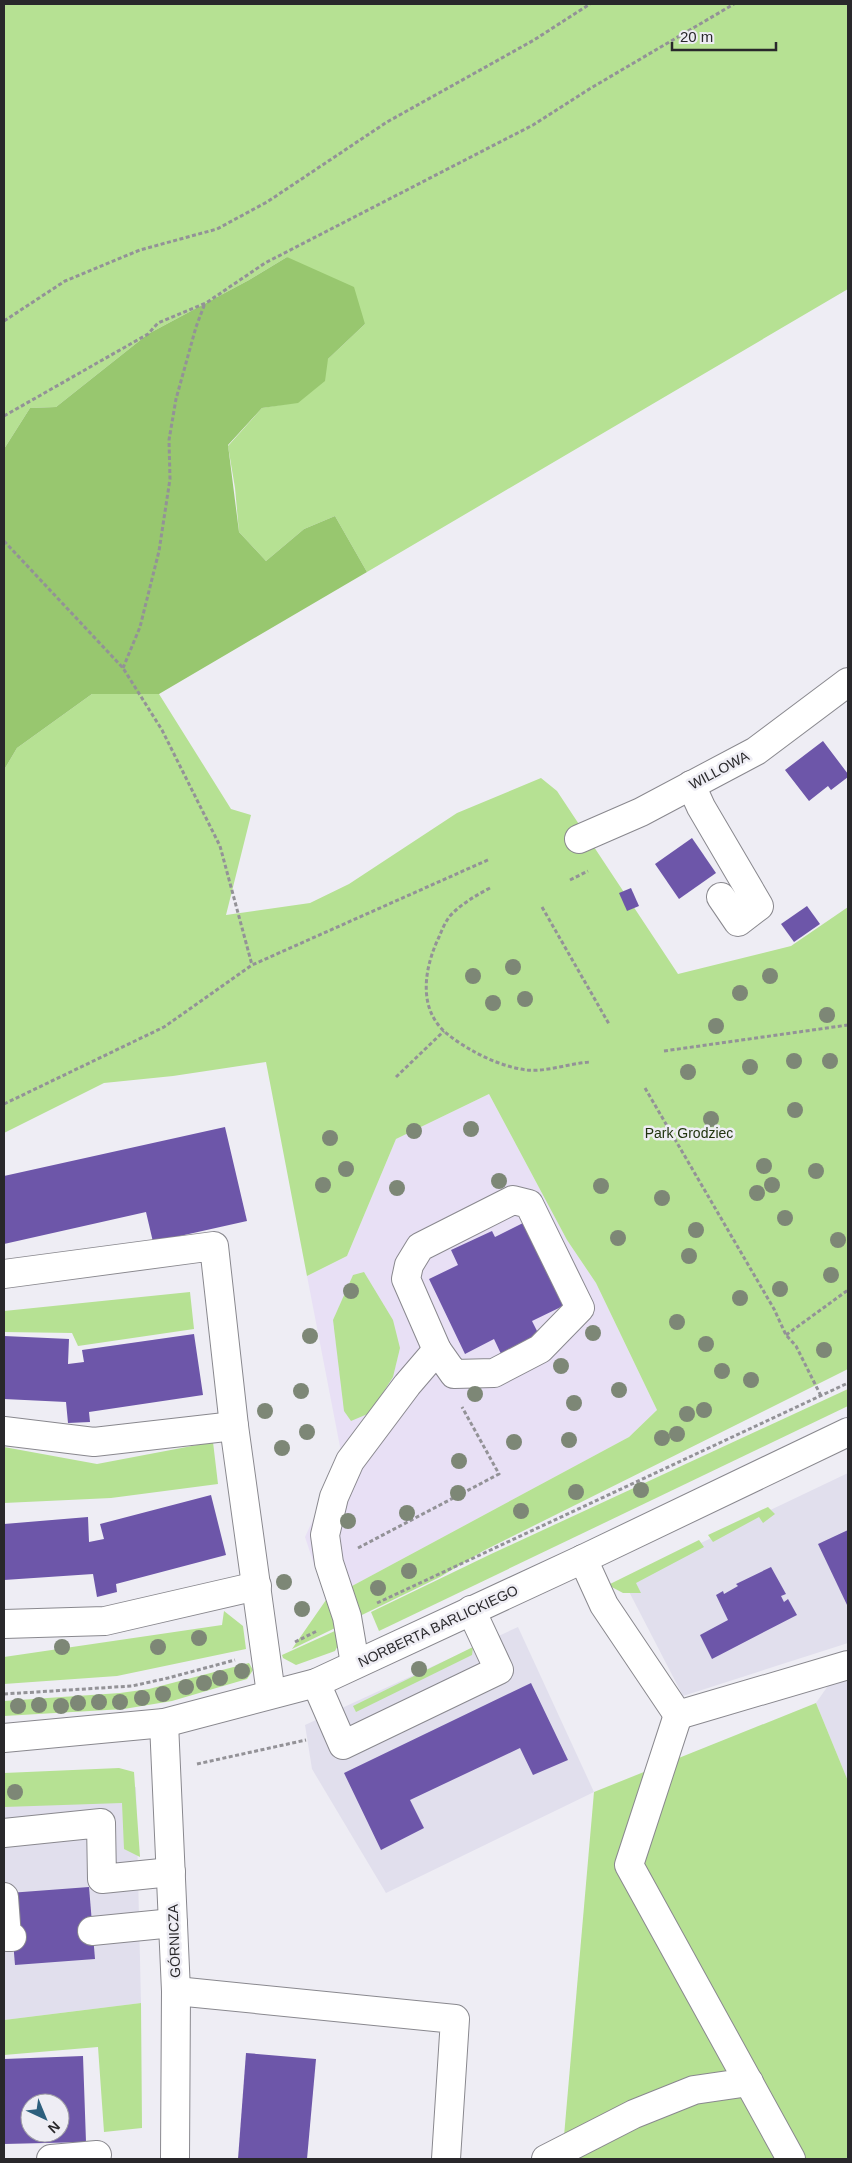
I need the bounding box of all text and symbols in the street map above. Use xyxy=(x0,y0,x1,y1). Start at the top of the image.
scale bar xyxy=(672,20,776,52)
text: 20 m xyxy=(680,28,713,45)
street label: WILLOWA xyxy=(686,747,752,792)
park label: Park Grodziec xyxy=(645,1125,733,1141)
street label: NORBERTA BARLICKIEGO xyxy=(356,1582,521,1670)
street label: GÓRNICZA xyxy=(165,1903,183,1978)
north arrow xyxy=(20,2093,70,2143)
text: N xyxy=(45,2118,63,2137)

